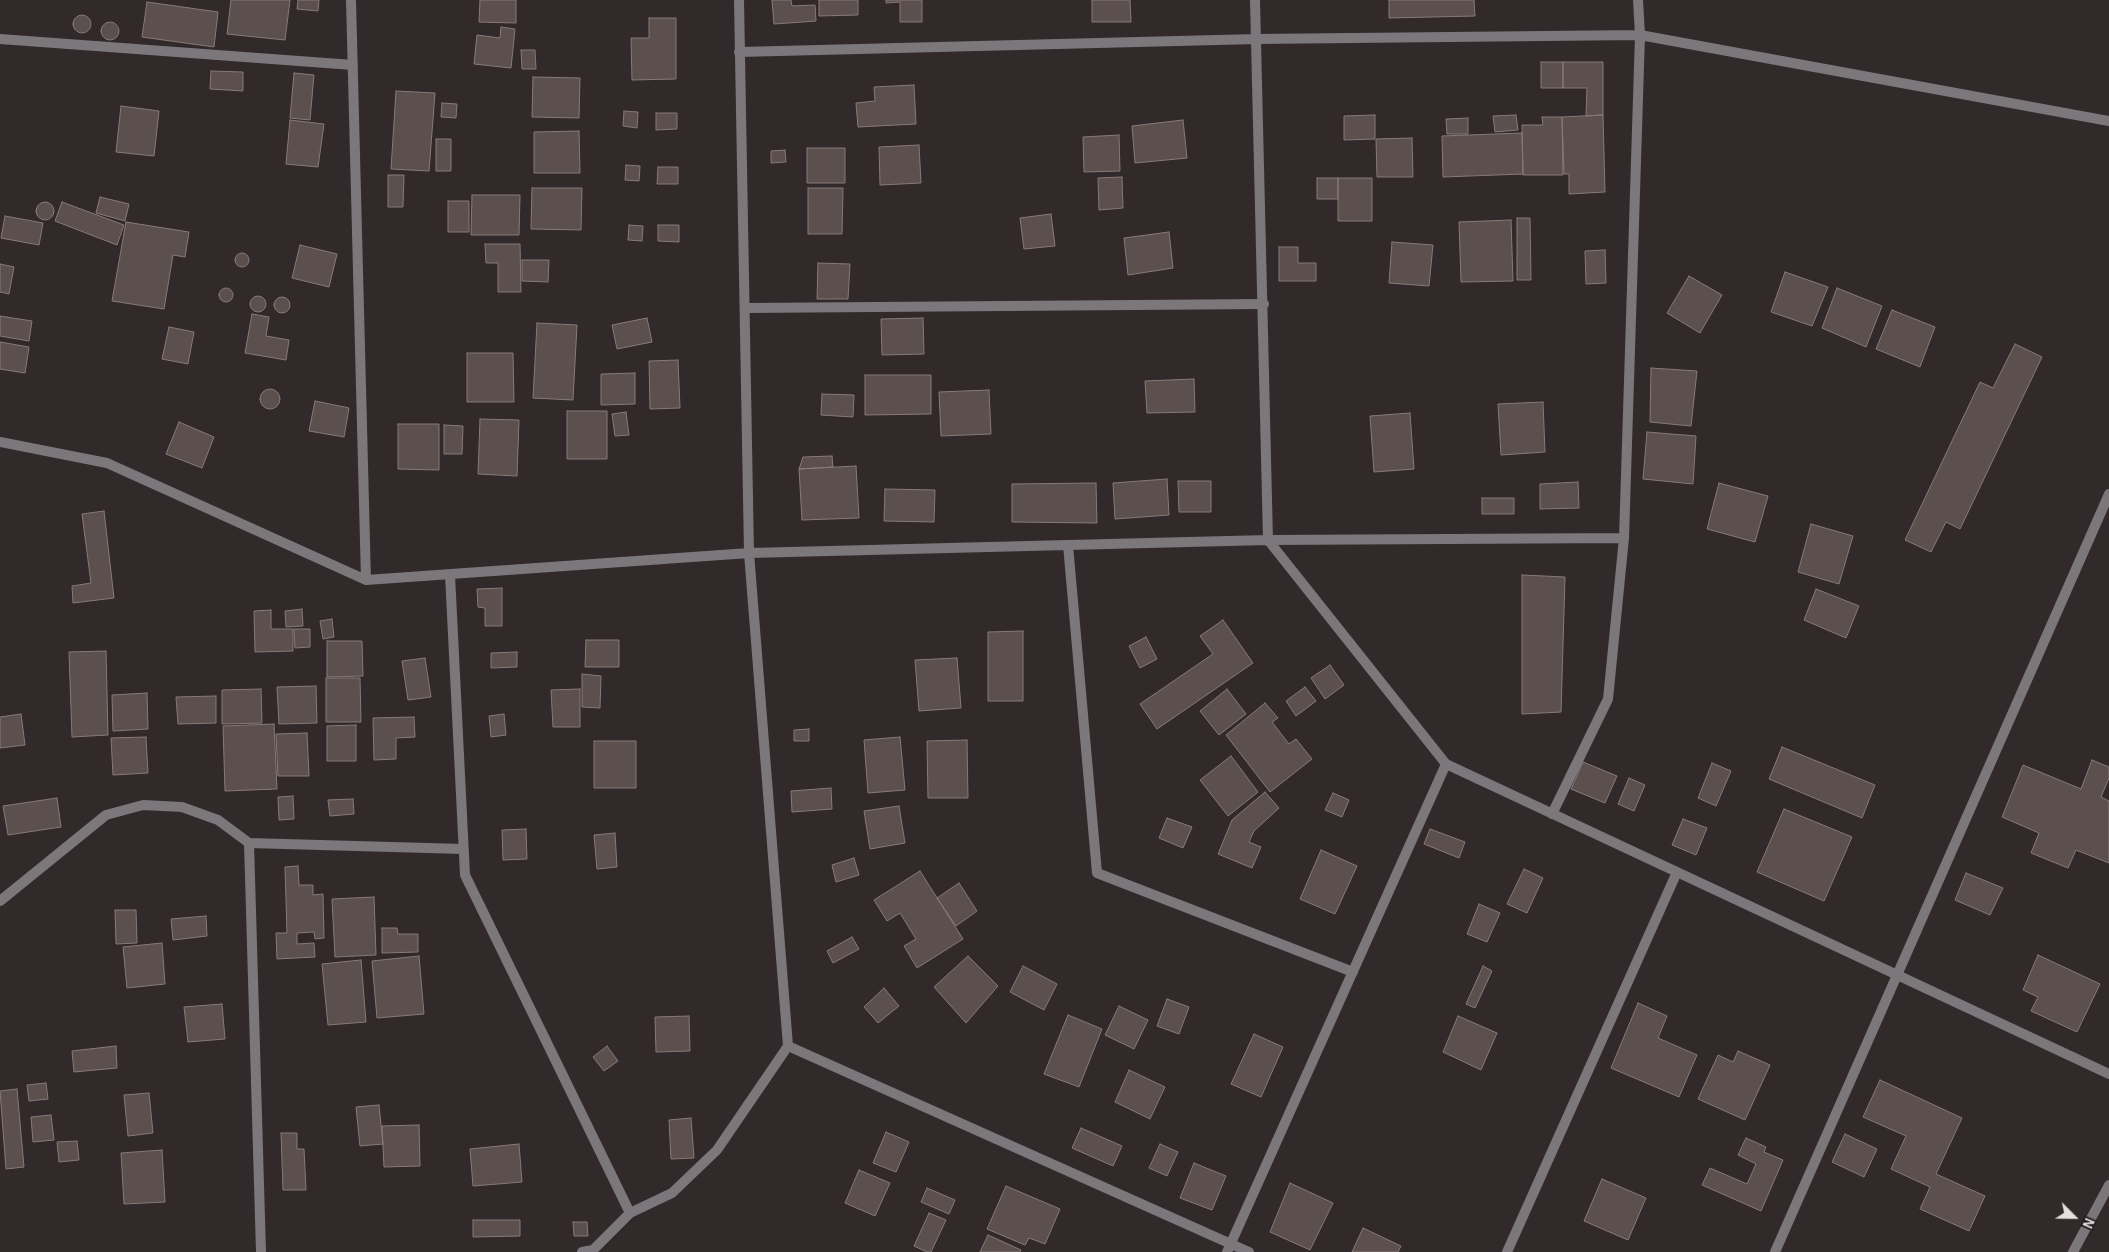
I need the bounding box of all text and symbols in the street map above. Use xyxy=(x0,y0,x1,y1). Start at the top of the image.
north arrow xyxy=(2049,1192,2099,1242)
text: N xyxy=(2079,1216,2096,1230)

